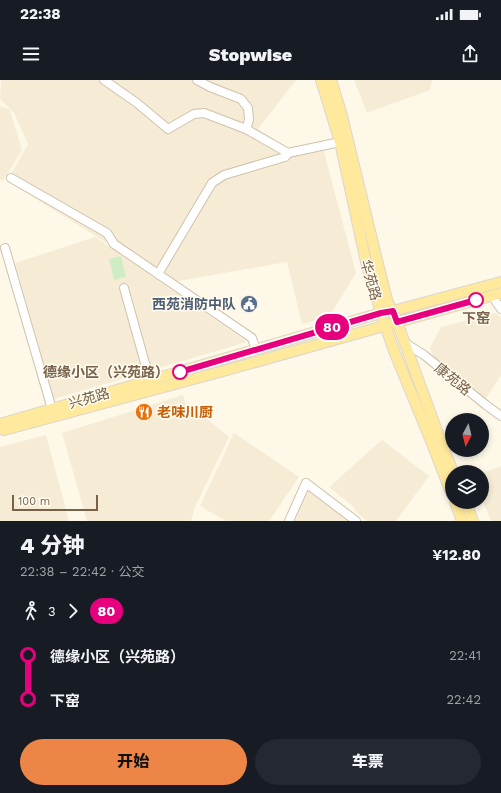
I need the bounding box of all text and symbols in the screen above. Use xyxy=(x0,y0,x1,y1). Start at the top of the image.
text: 22:38 xyxy=(20,5,61,23)
icon: menu xyxy=(20,43,42,65)
icon: share xyxy=(459,43,481,65)
text: Stopwise xyxy=(209,44,292,65)
street label: 华苑路 xyxy=(358,258,384,302)
marker: 下窑 xyxy=(468,292,484,308)
public building icon: 西苑消防中队 xyxy=(239,294,259,314)
place label: 西苑消防中队 xyxy=(152,296,236,312)
place label: 下窑 xyxy=(462,310,490,326)
line badge: 80 xyxy=(314,314,350,340)
text: 80 xyxy=(323,319,341,335)
street label: 康苑路 xyxy=(432,360,474,398)
place label: 德缘小区（兴苑路） xyxy=(43,364,169,380)
marker: 德缘小区（兴苑路） xyxy=(172,364,188,380)
street label: 兴苑路 xyxy=(67,385,111,411)
restaurant icon: 老味川厨 xyxy=(134,402,154,422)
place label: 老味川厨 xyxy=(157,404,213,420)
north arrow xyxy=(445,413,489,457)
map controls xyxy=(445,413,489,509)
button: layers xyxy=(445,465,489,509)
scale bar xyxy=(12,493,98,512)
text: 100 m xyxy=(18,495,50,508)
text: 4 分钟 xyxy=(20,533,84,558)
text: ¥12.80 xyxy=(432,546,481,564)
text: 22:38 – 22:42 · 公交 xyxy=(20,564,144,579)
icon: walk xyxy=(20,600,42,622)
icon: forward xyxy=(62,600,84,622)
text: 80 xyxy=(98,603,115,619)
text: 3 xyxy=(48,604,56,619)
text: 德缘小区（兴苑路） xyxy=(50,648,185,666)
text: 22:41 xyxy=(449,648,481,663)
text: 下窑 xyxy=(50,692,80,710)
text: 22:42 xyxy=(446,692,481,707)
button: 开始 xyxy=(20,739,247,785)
button: 车票 xyxy=(255,739,481,785)

